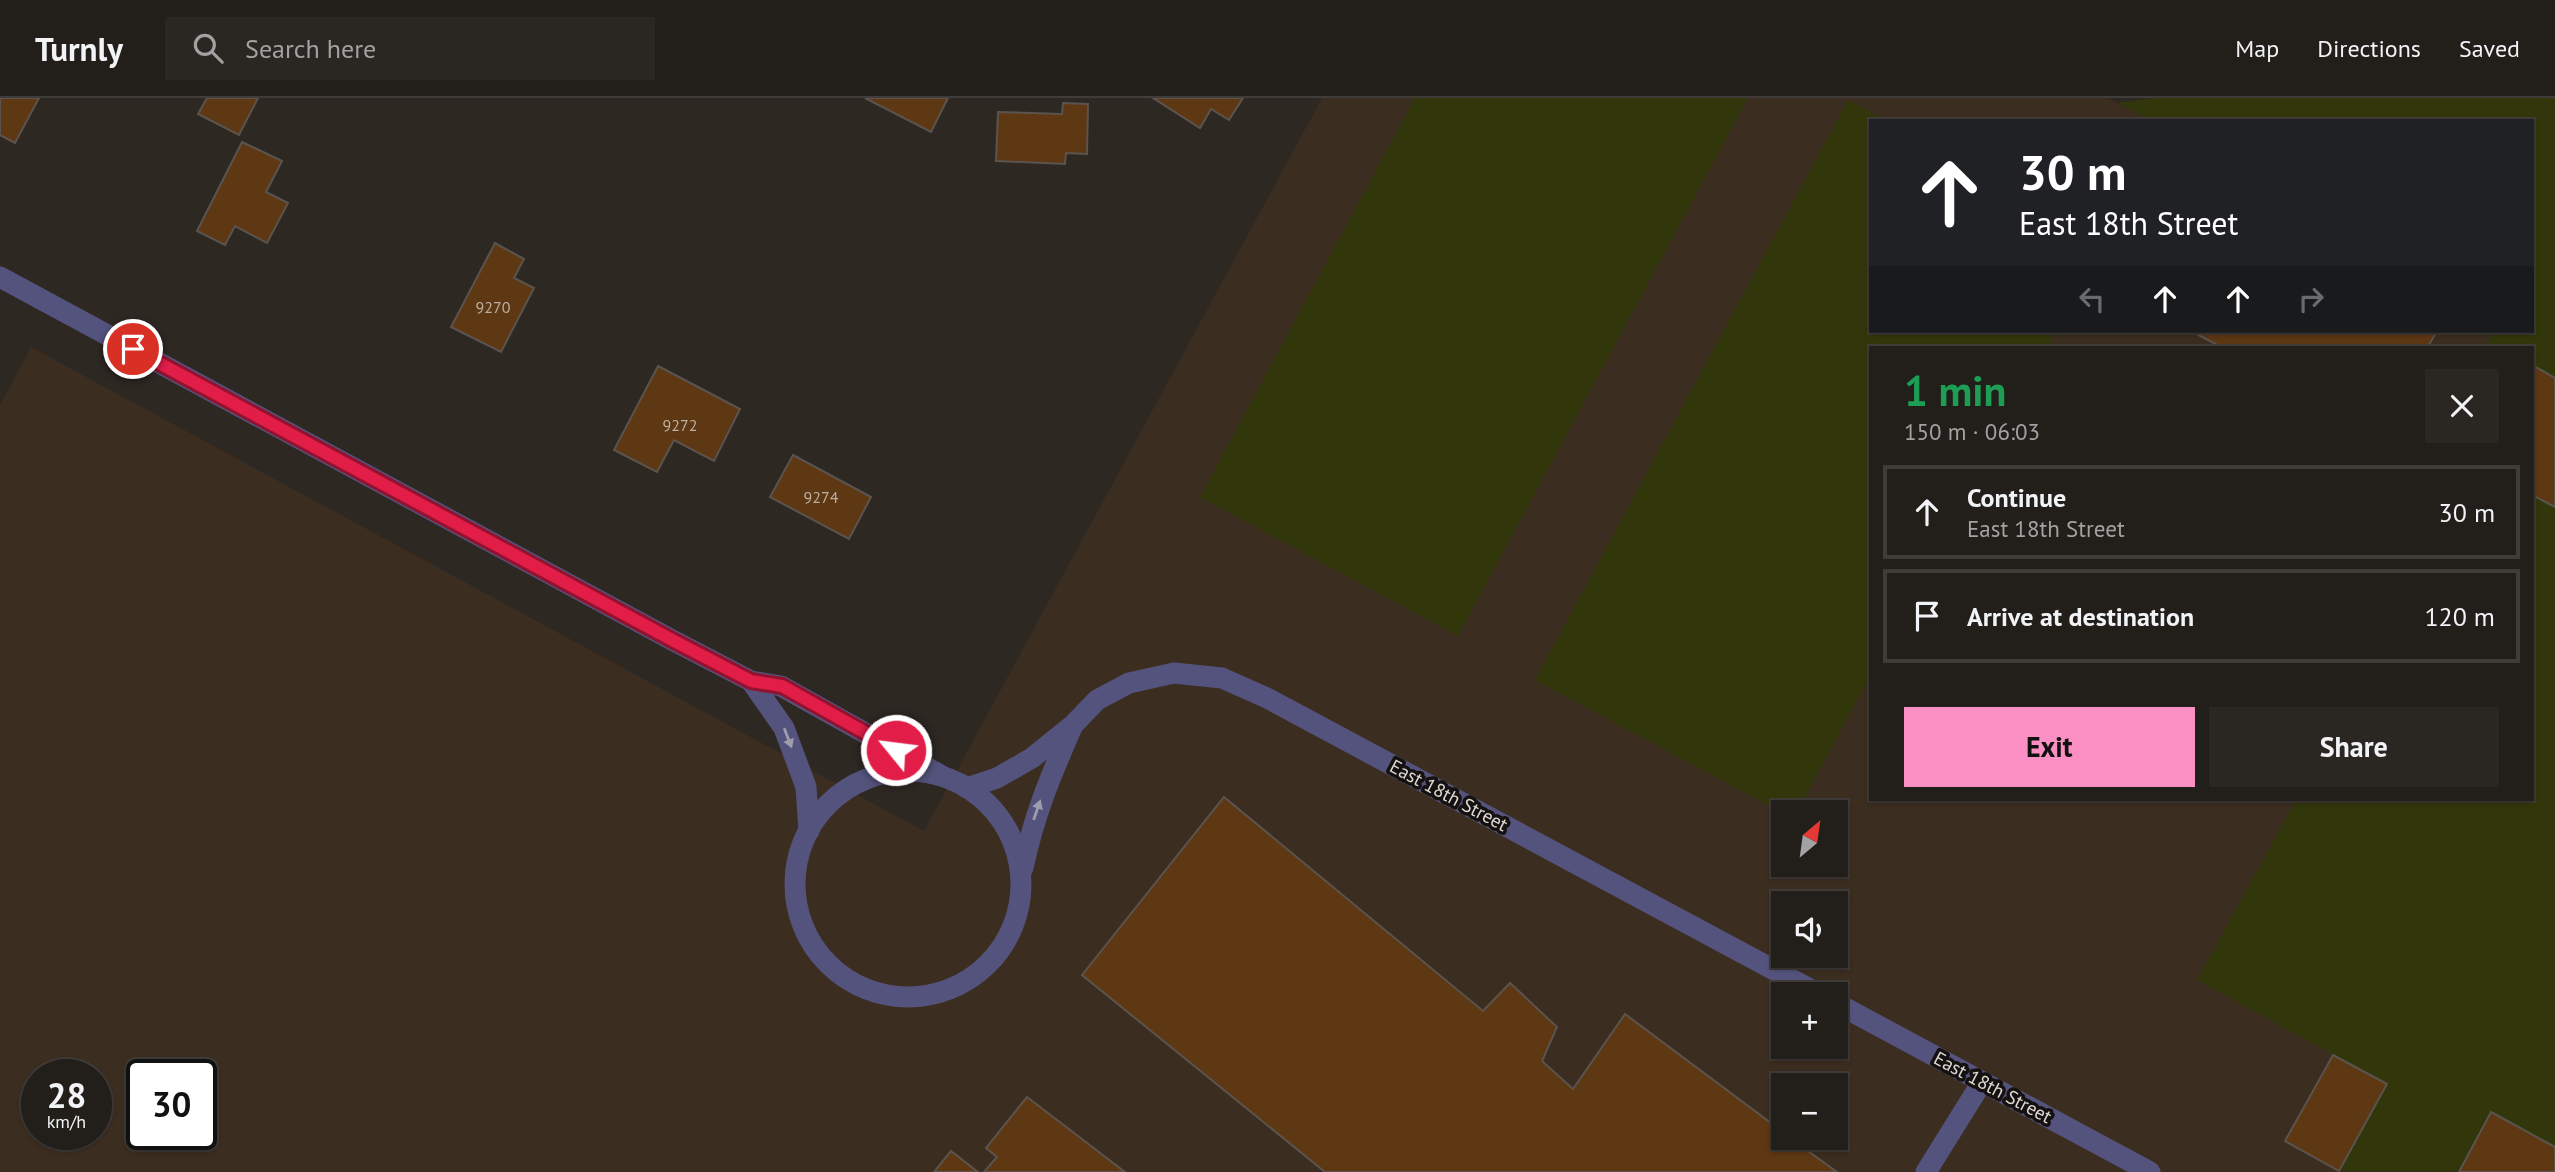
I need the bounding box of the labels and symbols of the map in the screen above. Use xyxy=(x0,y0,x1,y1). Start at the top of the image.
house number: 9270 xyxy=(476,297,511,317)
pin xyxy=(103,319,163,379)
house number: 9272 xyxy=(663,415,697,435)
house number: 9274 xyxy=(804,487,839,507)
position arrow xyxy=(859,713,933,787)
one-way arrow xyxy=(782,728,793,749)
street label: East 18th Street xyxy=(1386,754,1513,836)
one-way arrow xyxy=(1032,799,1043,820)
north arrow xyxy=(1771,800,1848,877)
street label: East 18th Street xyxy=(1930,1046,2057,1128)
speed limit sign: 30 xyxy=(126,1059,217,1150)

